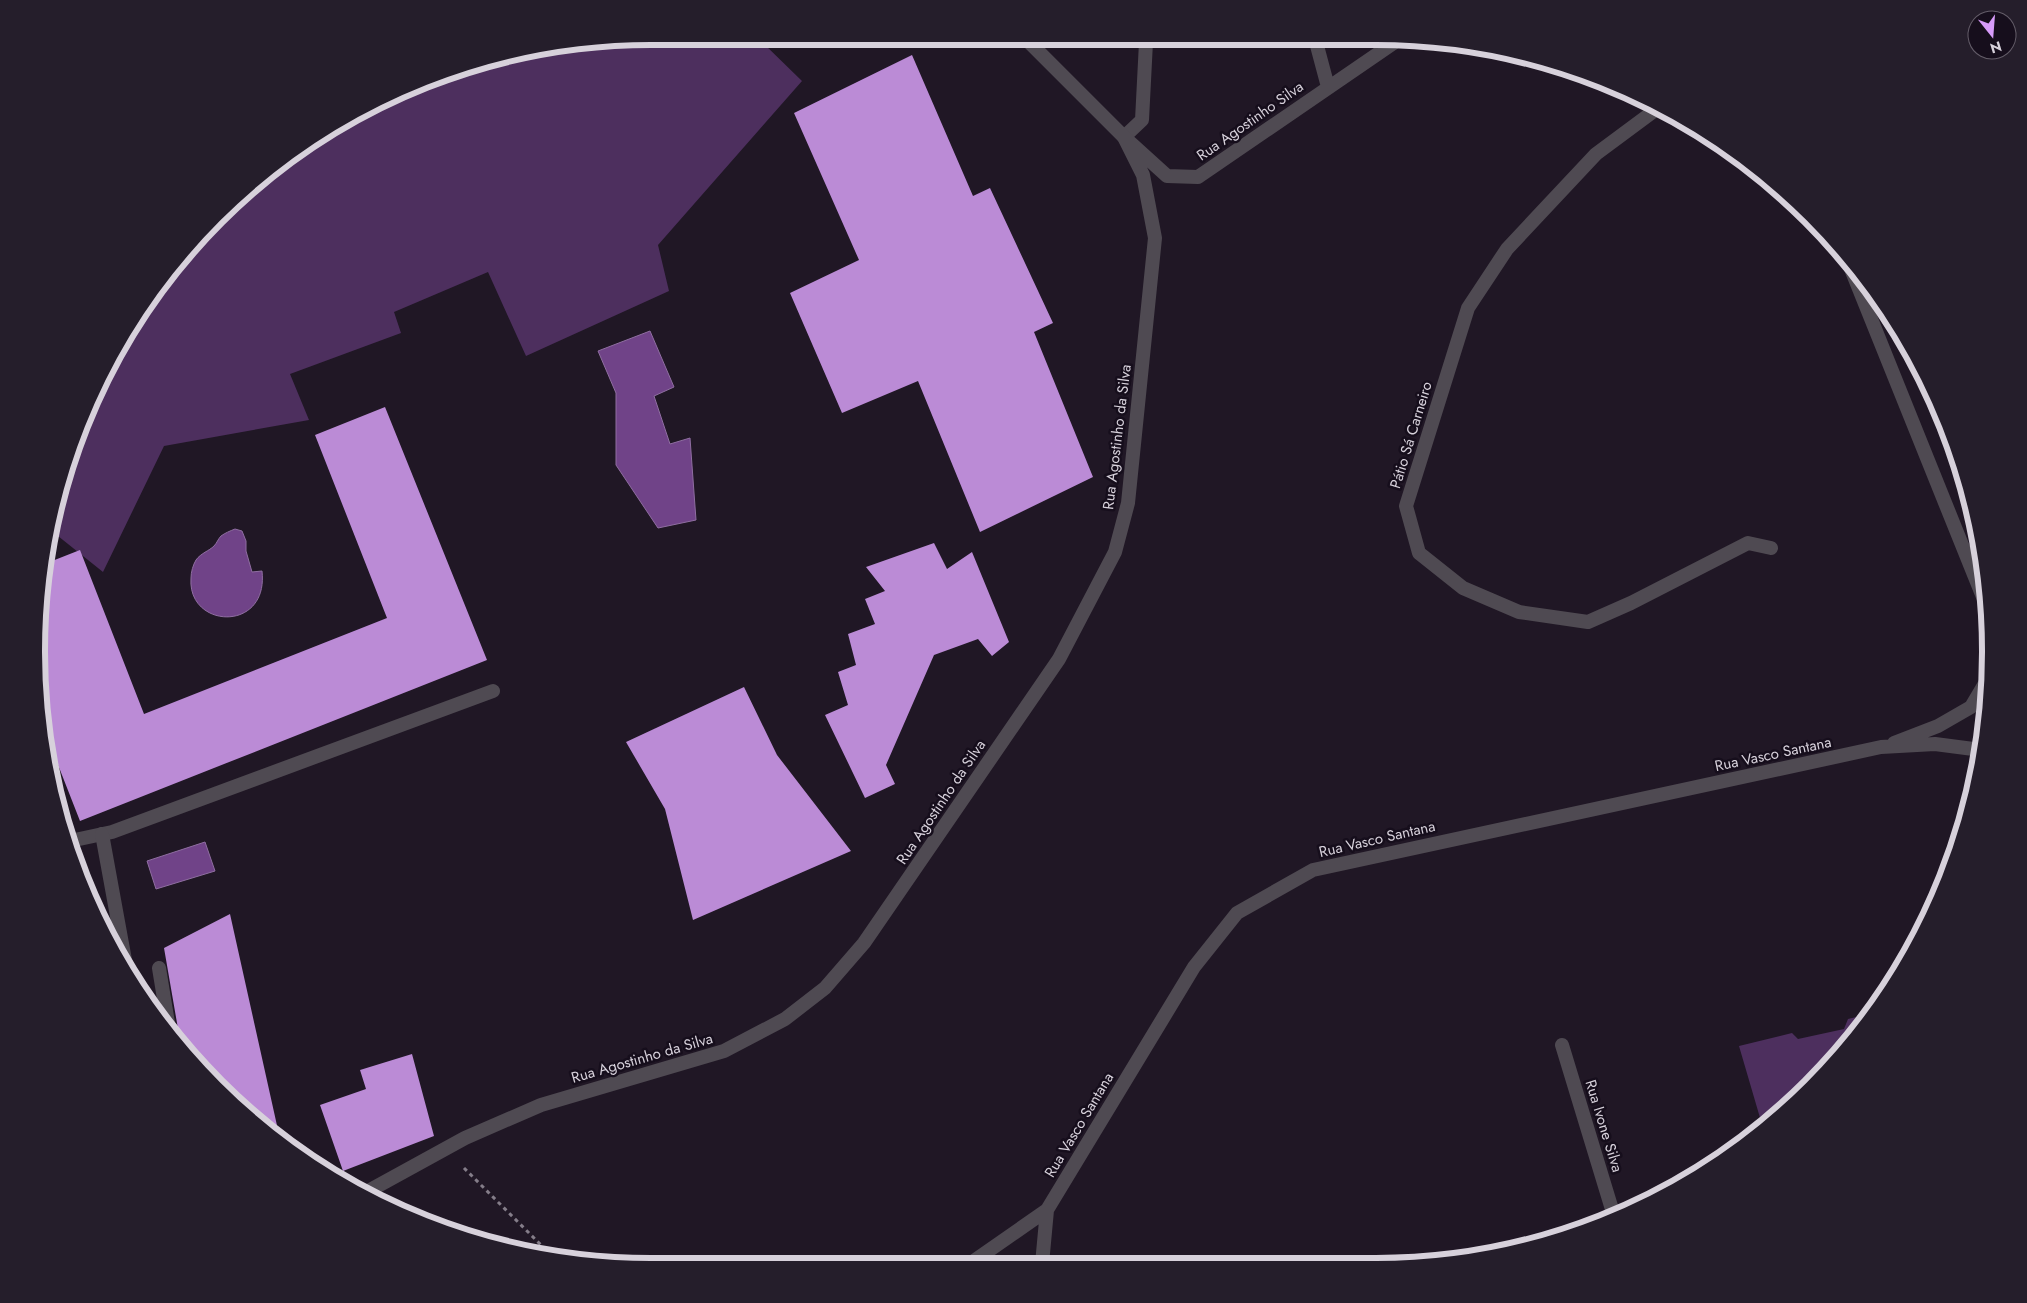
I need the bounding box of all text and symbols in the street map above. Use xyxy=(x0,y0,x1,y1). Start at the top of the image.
north arrow xyxy=(1967,10,2017,60)
text: N xyxy=(1988,36,2004,59)
street label: Rua Agostinho Silva xyxy=(1192,76,1308,166)
street label: Rua Agostinho da Silva xyxy=(1097,363,1137,511)
street label: Pátio Sá Carneiro xyxy=(1384,379,1438,491)
street label: Rua Vasco Santana xyxy=(1713,731,1833,777)
street label: Rua Agostinho da Silva xyxy=(891,735,991,869)
street label: Rua Vasco Santana xyxy=(1317,815,1437,863)
street label: Rua Agostinho da Silva xyxy=(569,1027,715,1089)
street label: Rua Vasco Santana xyxy=(1039,1068,1119,1182)
street label: Rua Ivone Silva xyxy=(1579,1077,1629,1175)

